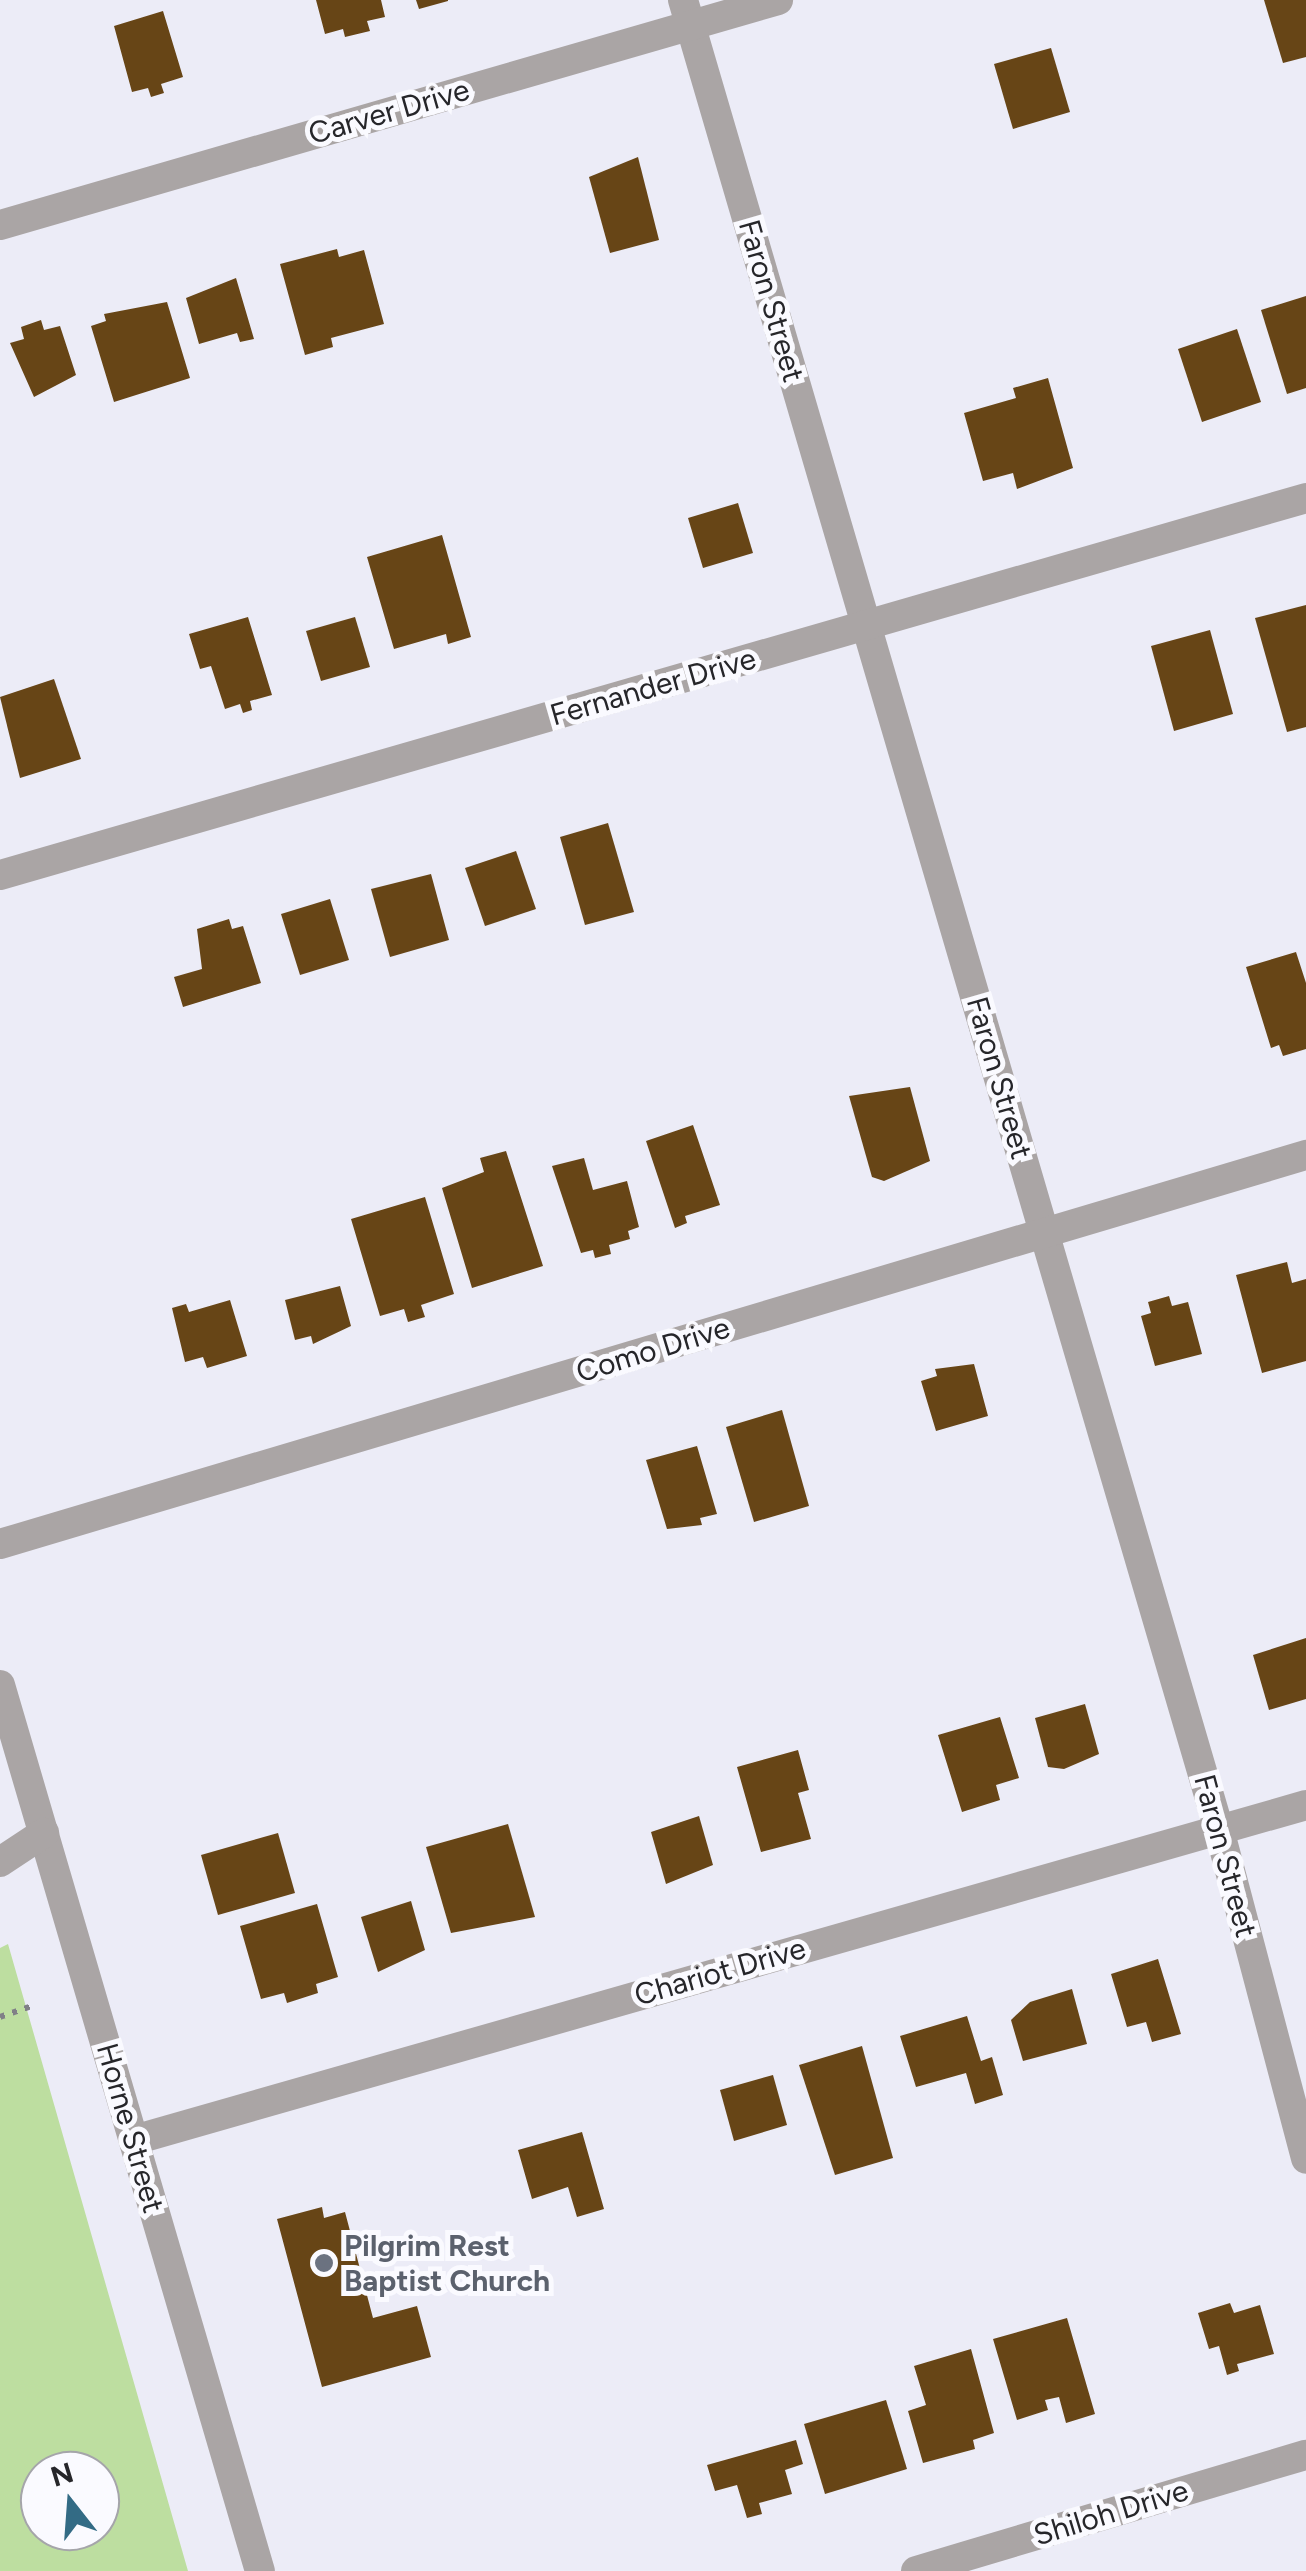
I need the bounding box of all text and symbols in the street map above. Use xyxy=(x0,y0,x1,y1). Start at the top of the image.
street label: Carver Drive xyxy=(304,72,474,152)
street label: Faron Street xyxy=(731,216,811,386)
street label: Fernander Drive xyxy=(546,640,760,734)
street label: Faron Street xyxy=(959,993,1039,1163)
street label: Como Drive xyxy=(572,1310,734,1390)
street label: Faron Street xyxy=(1186,1771,1264,1941)
street label: Chariot Drive xyxy=(630,1930,810,2014)
street label: Horne Street xyxy=(89,2039,171,2217)
place label: Pilgrim Rest Baptist Church xyxy=(344,2228,550,2298)
marker: Pilgrim Rest Baptist Church xyxy=(313,2252,335,2274)
north arrow xyxy=(20,2451,120,2551)
text: N xyxy=(46,2455,77,2494)
street label: Shiloh Drive xyxy=(1029,2472,1193,2554)

